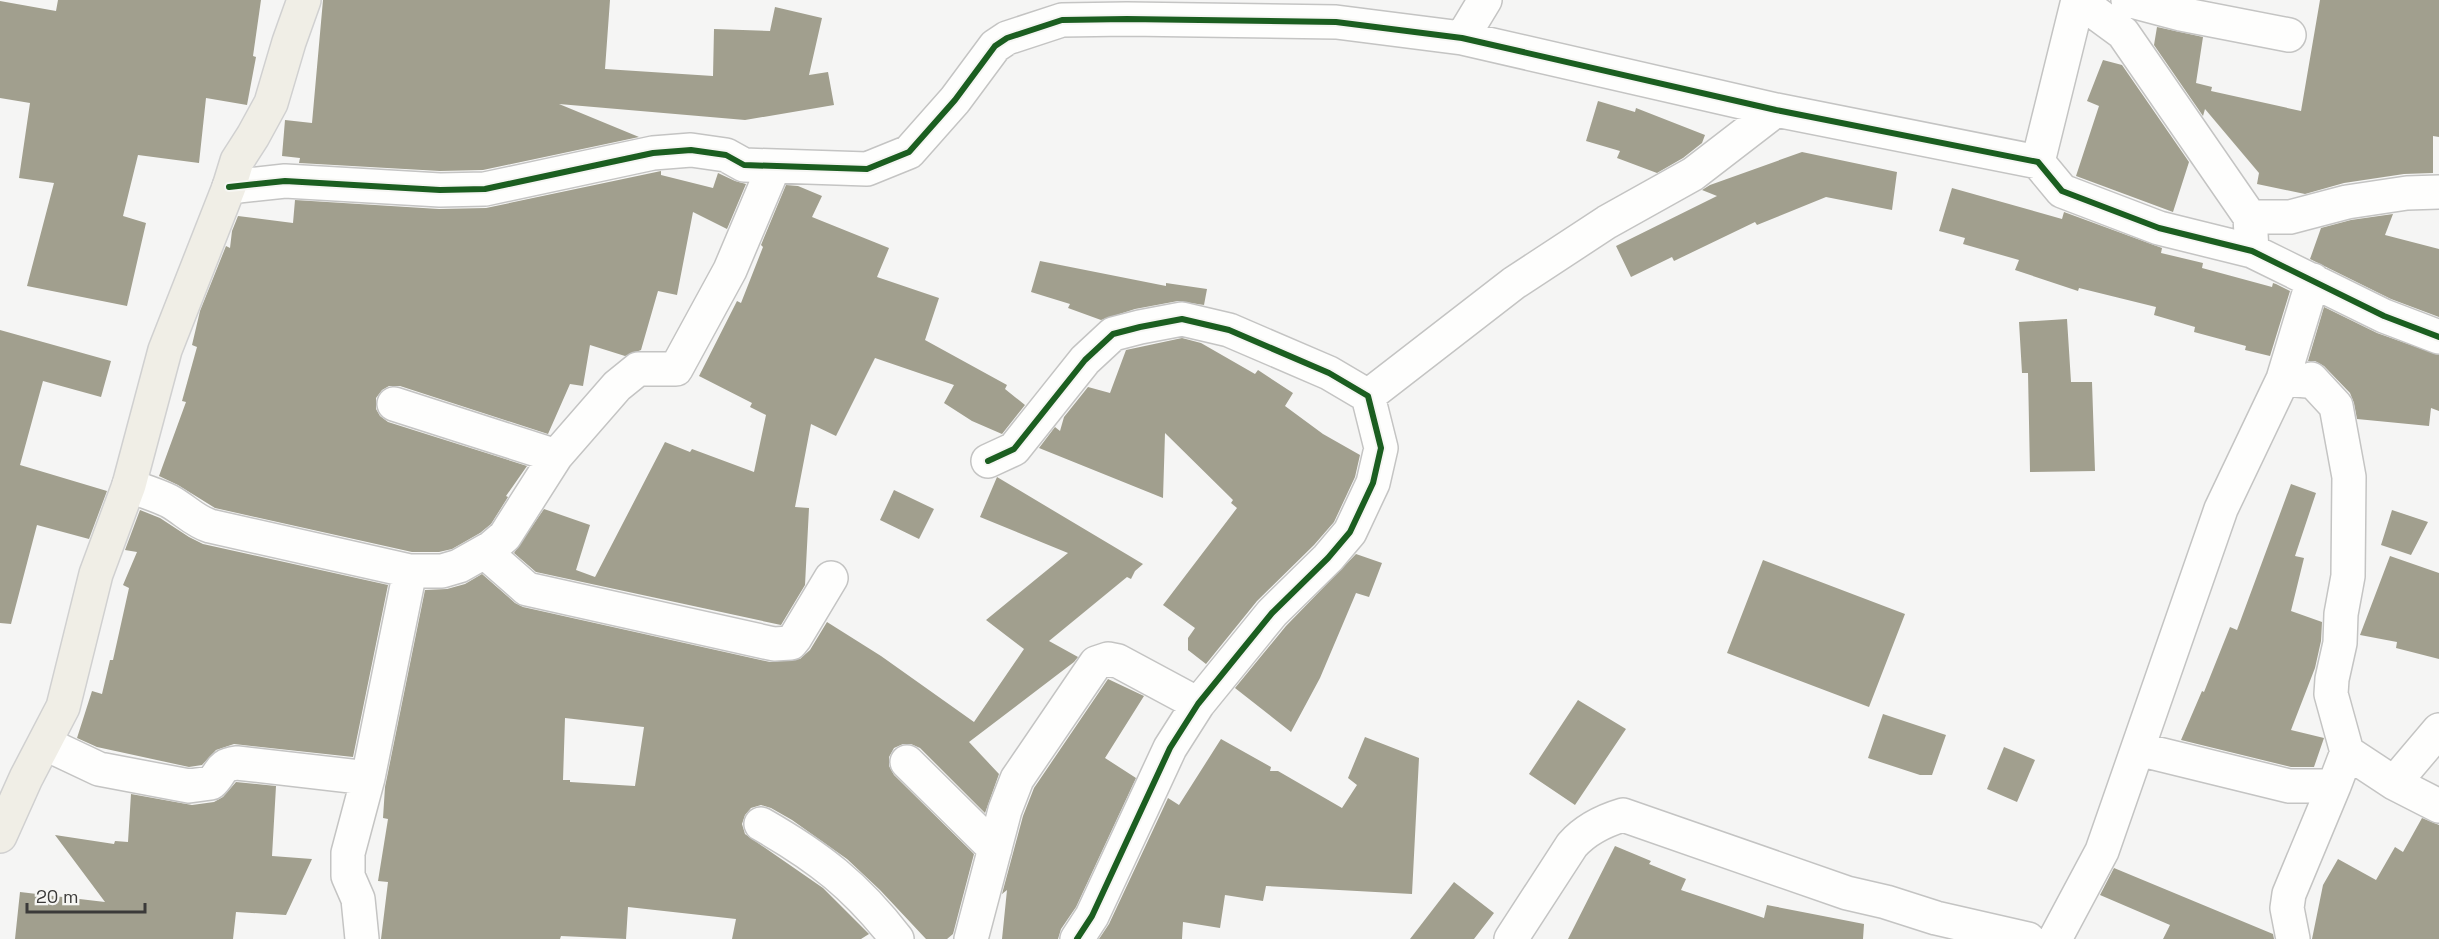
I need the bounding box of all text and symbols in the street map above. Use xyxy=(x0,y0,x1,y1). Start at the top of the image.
scale bar xyxy=(27,876,146,914)
text: 20 m xyxy=(36,885,79,908)

